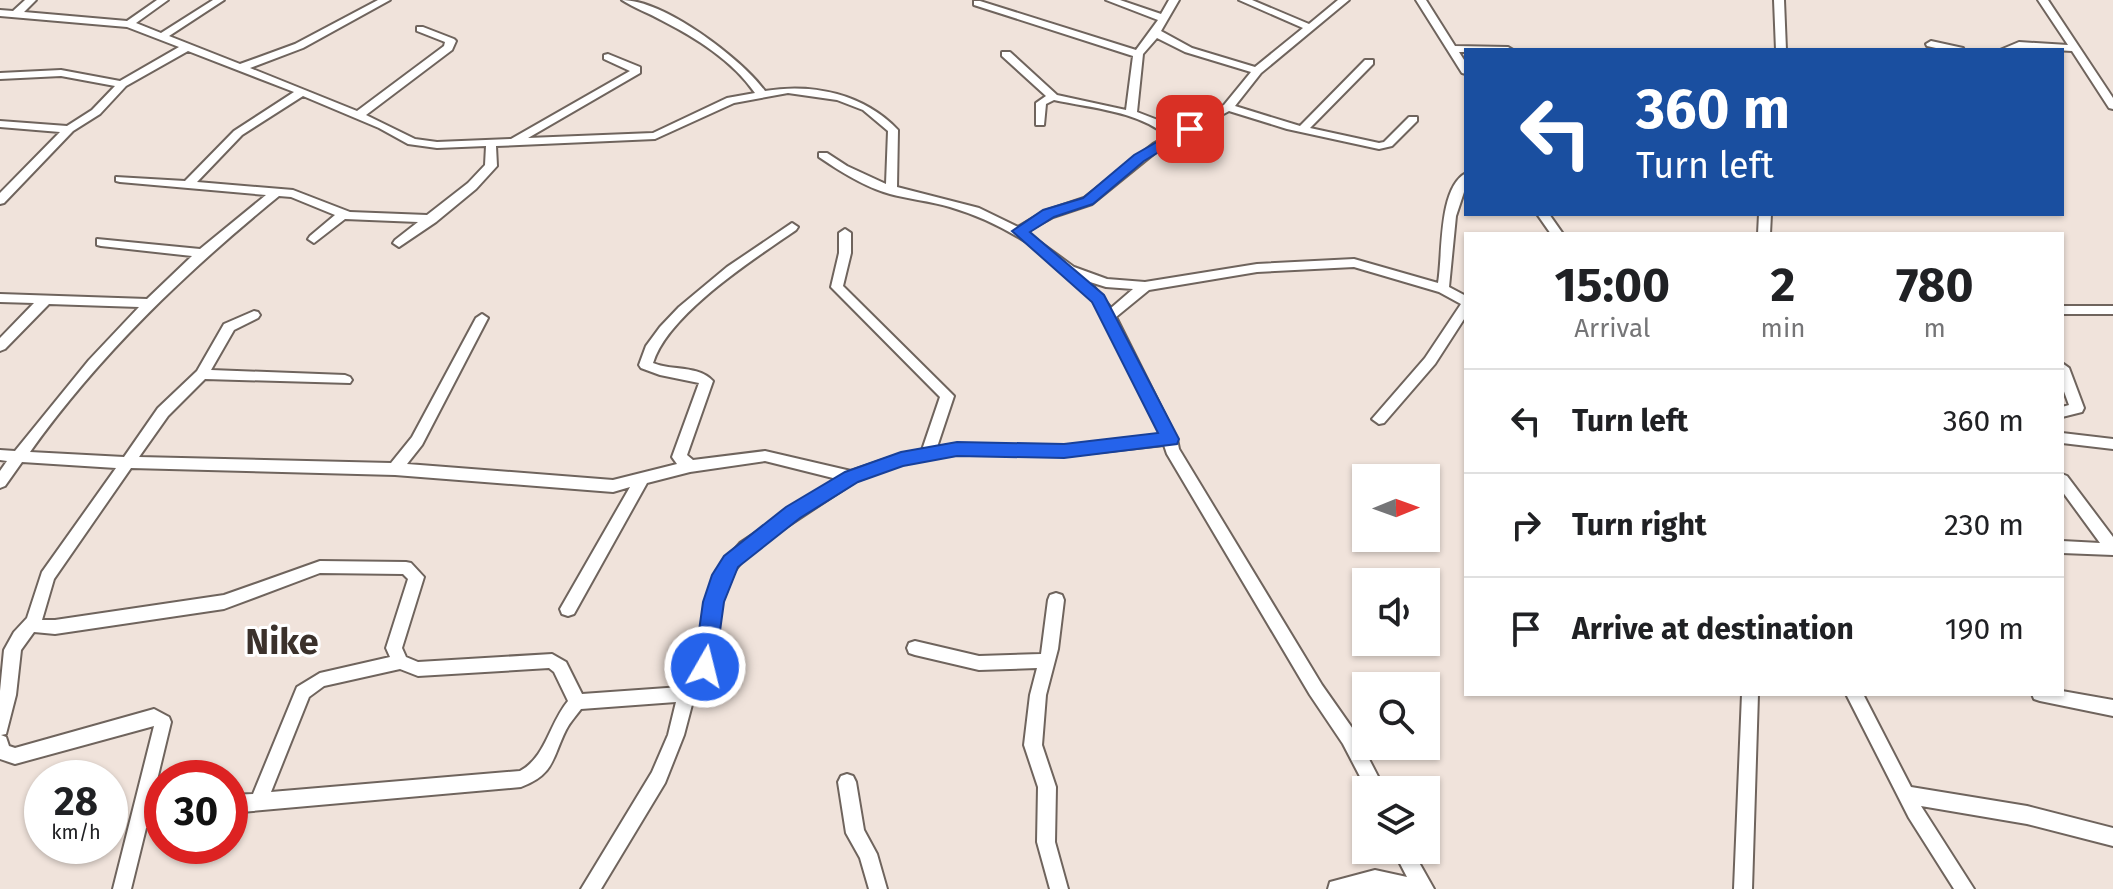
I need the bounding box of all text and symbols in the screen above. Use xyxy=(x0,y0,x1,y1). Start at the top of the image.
text: 360 m xyxy=(1636,76,1790,143)
icon: left xyxy=(1504,80,1608,184)
pin xyxy=(1156,95,1224,163)
icon: arrive xyxy=(1168,107,1212,151)
text: Turn left xyxy=(1636,144,1774,188)
text: 15:00 xyxy=(1554,256,1670,314)
text: 2 xyxy=(1771,256,1795,314)
text: 780 xyxy=(1896,256,1974,314)
text: Arrival xyxy=(1574,313,1650,344)
text: min xyxy=(1761,313,1805,344)
text: m xyxy=(1924,313,1946,344)
icon: left xyxy=(1504,399,1548,443)
text: Turn left xyxy=(1572,403,1688,439)
text: 360 m xyxy=(1943,403,2024,439)
north arrow xyxy=(1352,464,1440,552)
map controls xyxy=(1352,464,1440,864)
icon: right xyxy=(1504,503,1548,547)
text: Turn right xyxy=(1572,507,1707,543)
text: 230 m xyxy=(1944,507,2024,543)
button: sound xyxy=(1352,568,1440,656)
icon: arrive xyxy=(1504,607,1548,651)
text: Arrive at destination xyxy=(1572,611,1854,647)
text: 190 m xyxy=(1945,611,2024,647)
district label: Nike xyxy=(245,620,319,664)
position arrow xyxy=(663,625,747,709)
button: search xyxy=(1352,672,1440,760)
speed limit sign: 30 xyxy=(144,760,248,864)
button: layers xyxy=(1352,776,1440,864)
text: 28 xyxy=(54,778,98,826)
text: km/h xyxy=(51,820,101,844)

